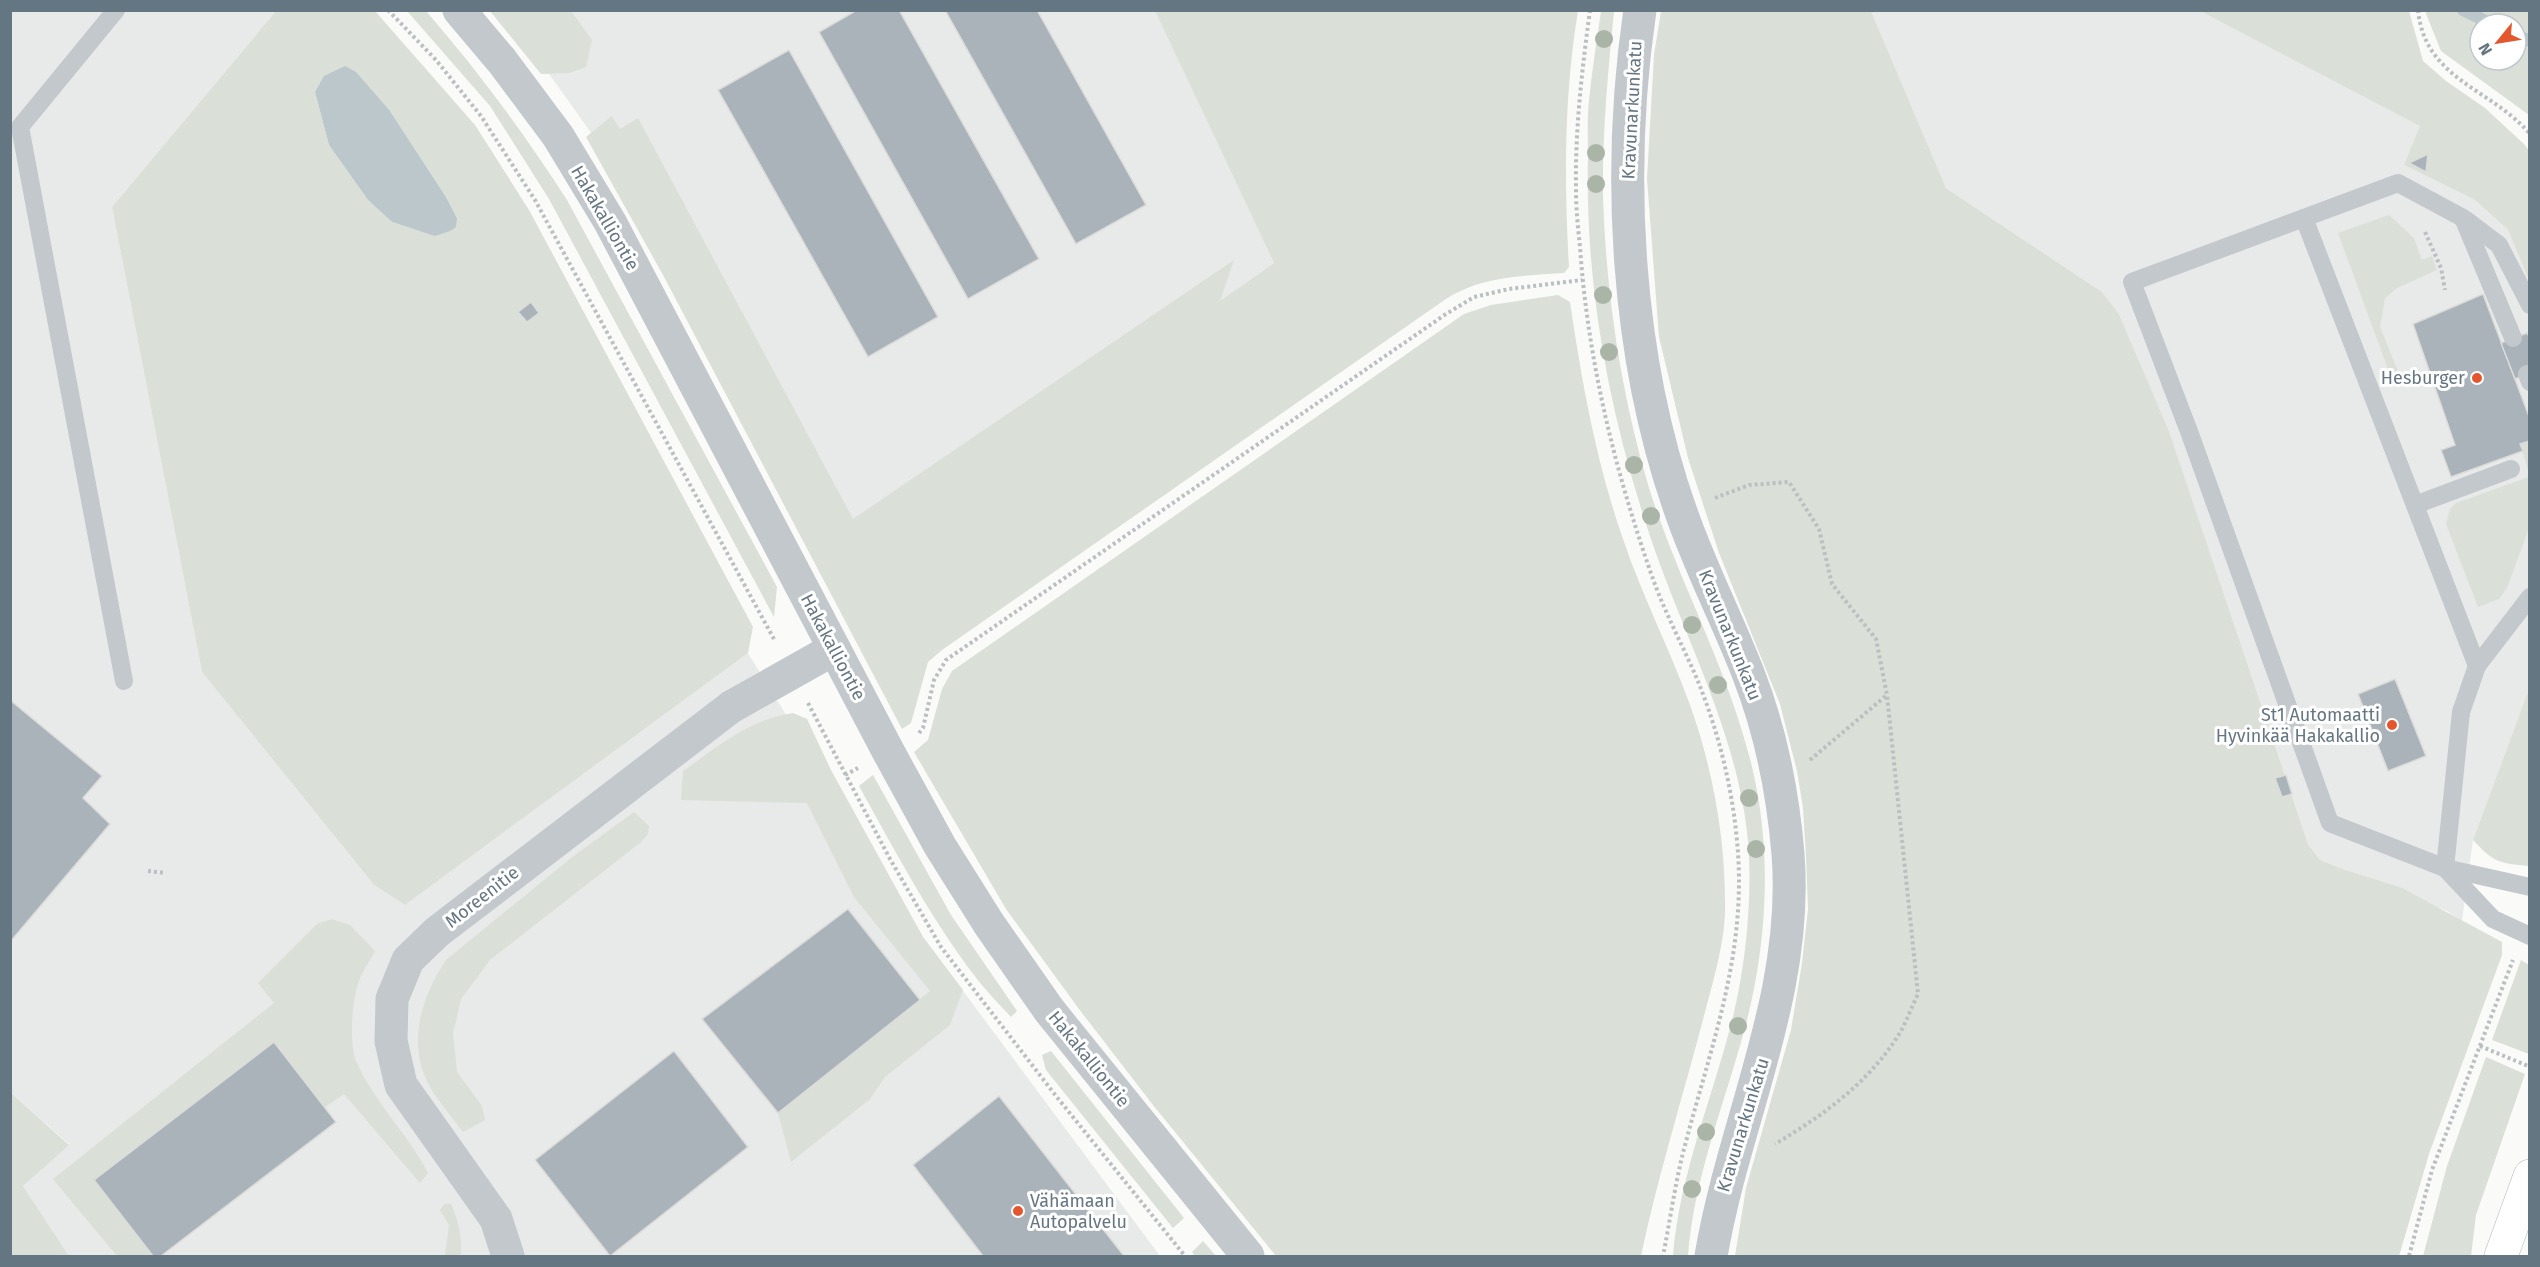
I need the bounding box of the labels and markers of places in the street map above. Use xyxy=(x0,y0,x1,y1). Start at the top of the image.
place label: Hesburger xyxy=(2381,367,2465,389)
marker: Hesburger xyxy=(2470,371,2484,385)
place label: St1 Automaatti Hyvinkää Hakakallio xyxy=(2216,704,2380,747)
marker: St1 Automaatti Hyvinkää Hakakallio xyxy=(2385,718,2399,732)
place label: Vähämaan Autopalvelu xyxy=(1030,1190,1127,1233)
marker: Vähämaan Autopalvelu xyxy=(1011,1204,1025,1218)

